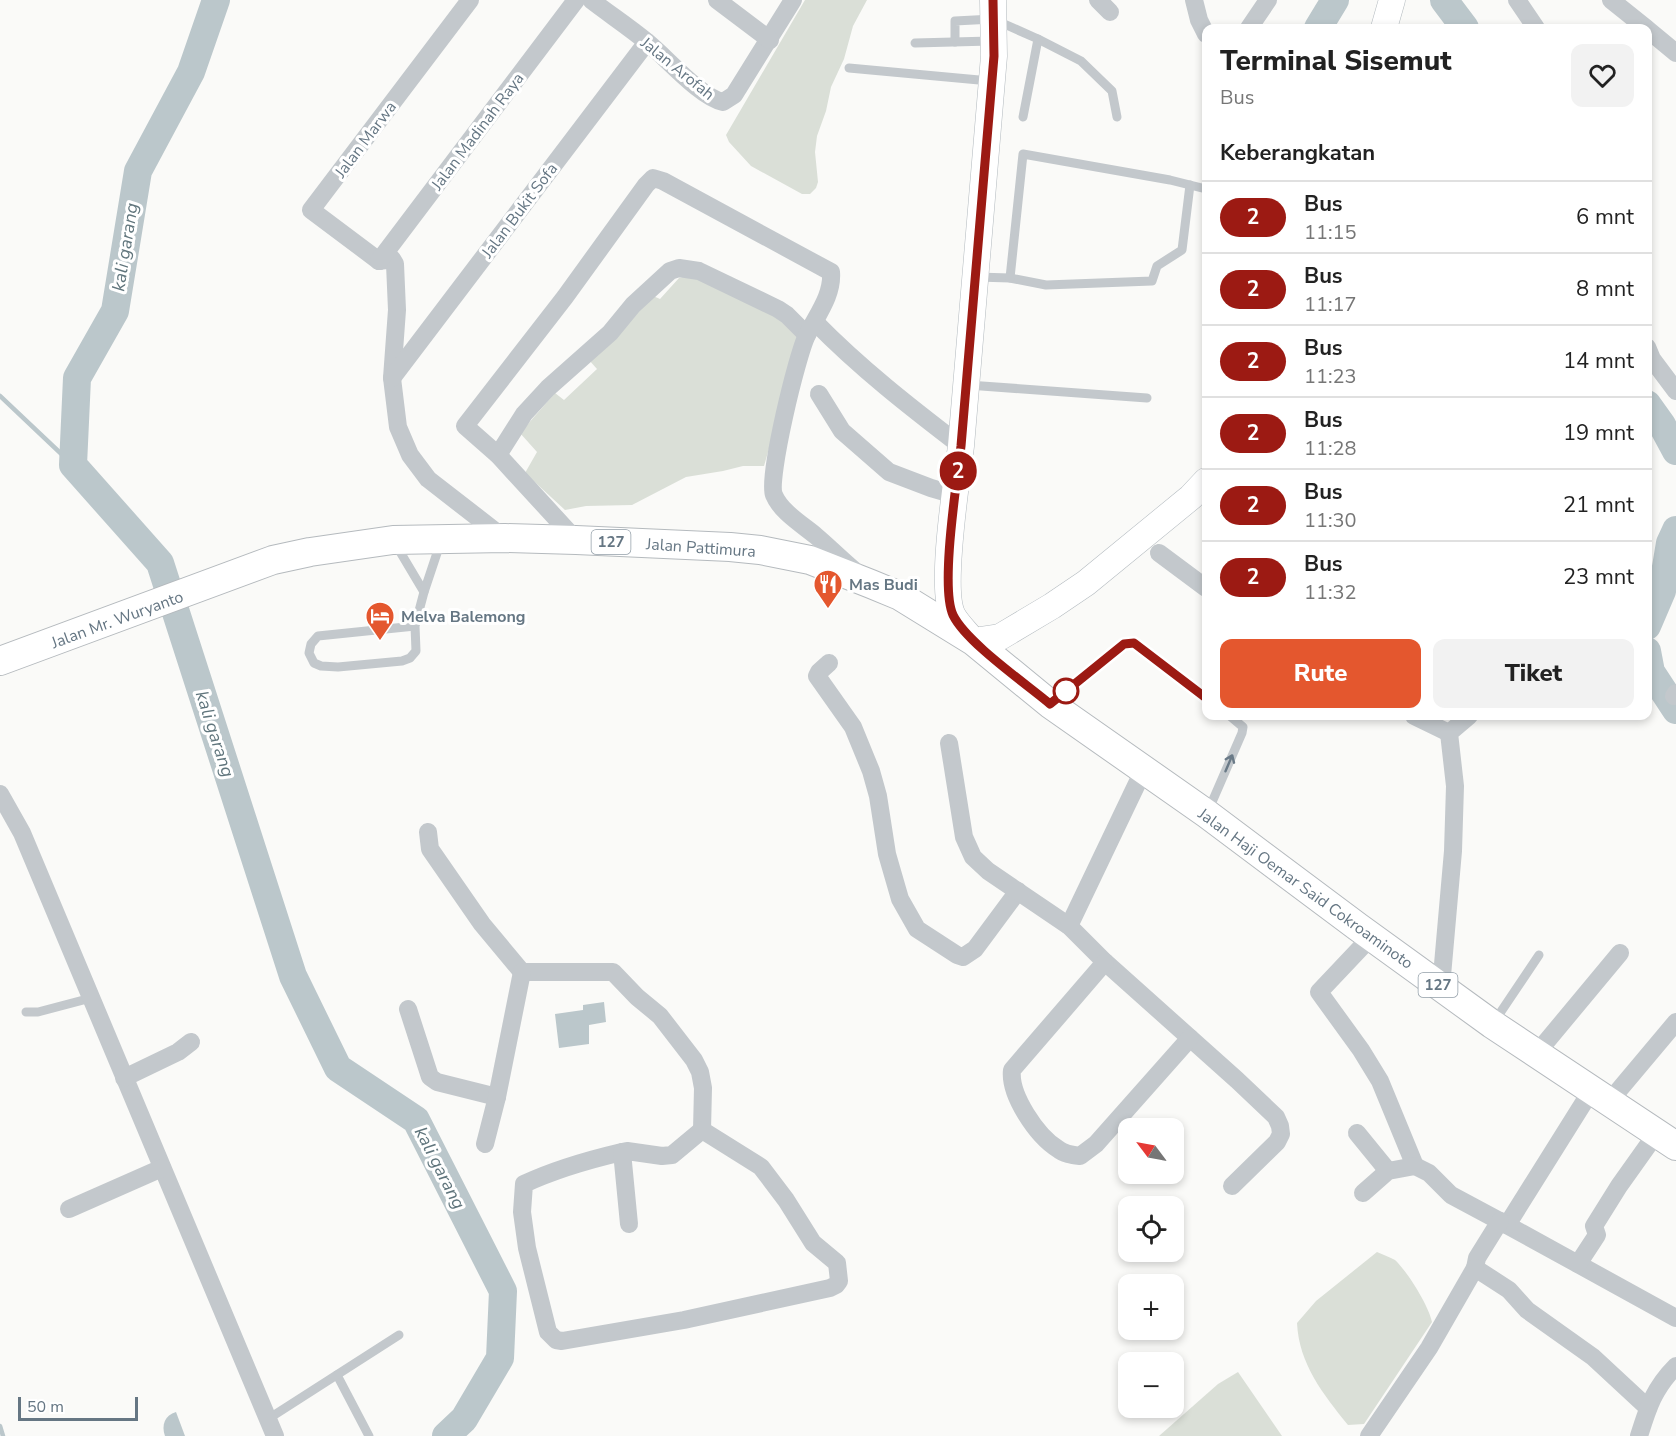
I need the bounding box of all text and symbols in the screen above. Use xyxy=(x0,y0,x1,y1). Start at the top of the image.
street label: Jalan Arofah xyxy=(635,32,719,105)
text: Terminal Sisemut xyxy=(1220,42,1452,80)
button: heart xyxy=(1571,44,1634,107)
street label: Jalan Madinah Raya xyxy=(426,68,529,196)
text: Bus xyxy=(1220,84,1254,111)
street label: Jalan Marwa xyxy=(329,97,402,183)
text: Keberangkatan xyxy=(1220,138,1375,168)
street label: Jalan Bukit Sofa xyxy=(476,159,563,263)
text: Bus xyxy=(1304,189,1343,219)
water label: kali garang xyxy=(106,201,144,293)
text: 6 mnt xyxy=(1576,202,1634,232)
text: 2 xyxy=(1247,203,1259,231)
text: 11:15 xyxy=(1304,219,1357,246)
text: Bus xyxy=(1304,261,1343,291)
text: 8 mnt xyxy=(1576,274,1634,304)
text: 2 xyxy=(1247,275,1259,303)
text: 11:17 xyxy=(1304,291,1357,318)
text: Bus xyxy=(1304,333,1343,363)
text: 14 mnt xyxy=(1563,346,1634,376)
text: 2 xyxy=(1247,347,1259,375)
text: 11:23 xyxy=(1304,363,1357,390)
text: Bus xyxy=(1304,405,1343,435)
text: 19 mnt xyxy=(1563,418,1634,448)
text: 2 xyxy=(1247,419,1259,447)
text: 11:28 xyxy=(1304,435,1357,462)
line badge: 2 xyxy=(938,452,978,490)
text: 2 xyxy=(952,457,964,485)
text: Bus xyxy=(1304,477,1343,507)
text: 21 mnt xyxy=(1563,490,1634,520)
text: 2 xyxy=(1247,491,1259,519)
text: 11:30 xyxy=(1304,507,1357,534)
road number: 127 xyxy=(592,530,630,554)
street label: Jalan Pattimura xyxy=(644,533,756,563)
text: Bus xyxy=(1304,549,1343,579)
text: 23 mnt xyxy=(1563,562,1634,592)
text: 2 xyxy=(1247,563,1259,591)
restaurant icon: Mas Budi xyxy=(812,568,844,610)
place label: Mas Budi xyxy=(849,574,918,596)
text: 11:32 xyxy=(1304,579,1357,606)
street label: Jalan Mr. Wuryanto xyxy=(47,586,186,654)
hotel icon: Melva Balemong xyxy=(364,600,396,642)
place label: Melva Balemong xyxy=(401,606,526,628)
button: Rute xyxy=(1220,639,1421,708)
button: Tiket xyxy=(1433,639,1634,708)
unlabelled marker xyxy=(1053,678,1079,704)
water label: kali garang xyxy=(190,688,240,780)
one-way arrow xyxy=(1224,754,1235,773)
street label: Jalan Haji Oemar Said Cokroaminoto xyxy=(1193,803,1417,974)
road number: 127 xyxy=(1418,973,1458,997)
north arrow xyxy=(1118,1118,1184,1184)
map controls xyxy=(1118,1118,1184,1418)
water label: kali garang xyxy=(409,1123,471,1213)
button: locate xyxy=(1118,1196,1184,1262)
button: + xyxy=(1118,1274,1184,1340)
button: − xyxy=(1118,1352,1184,1418)
scale bar xyxy=(18,1394,138,1422)
text: 50 m xyxy=(27,1396,64,1418)

